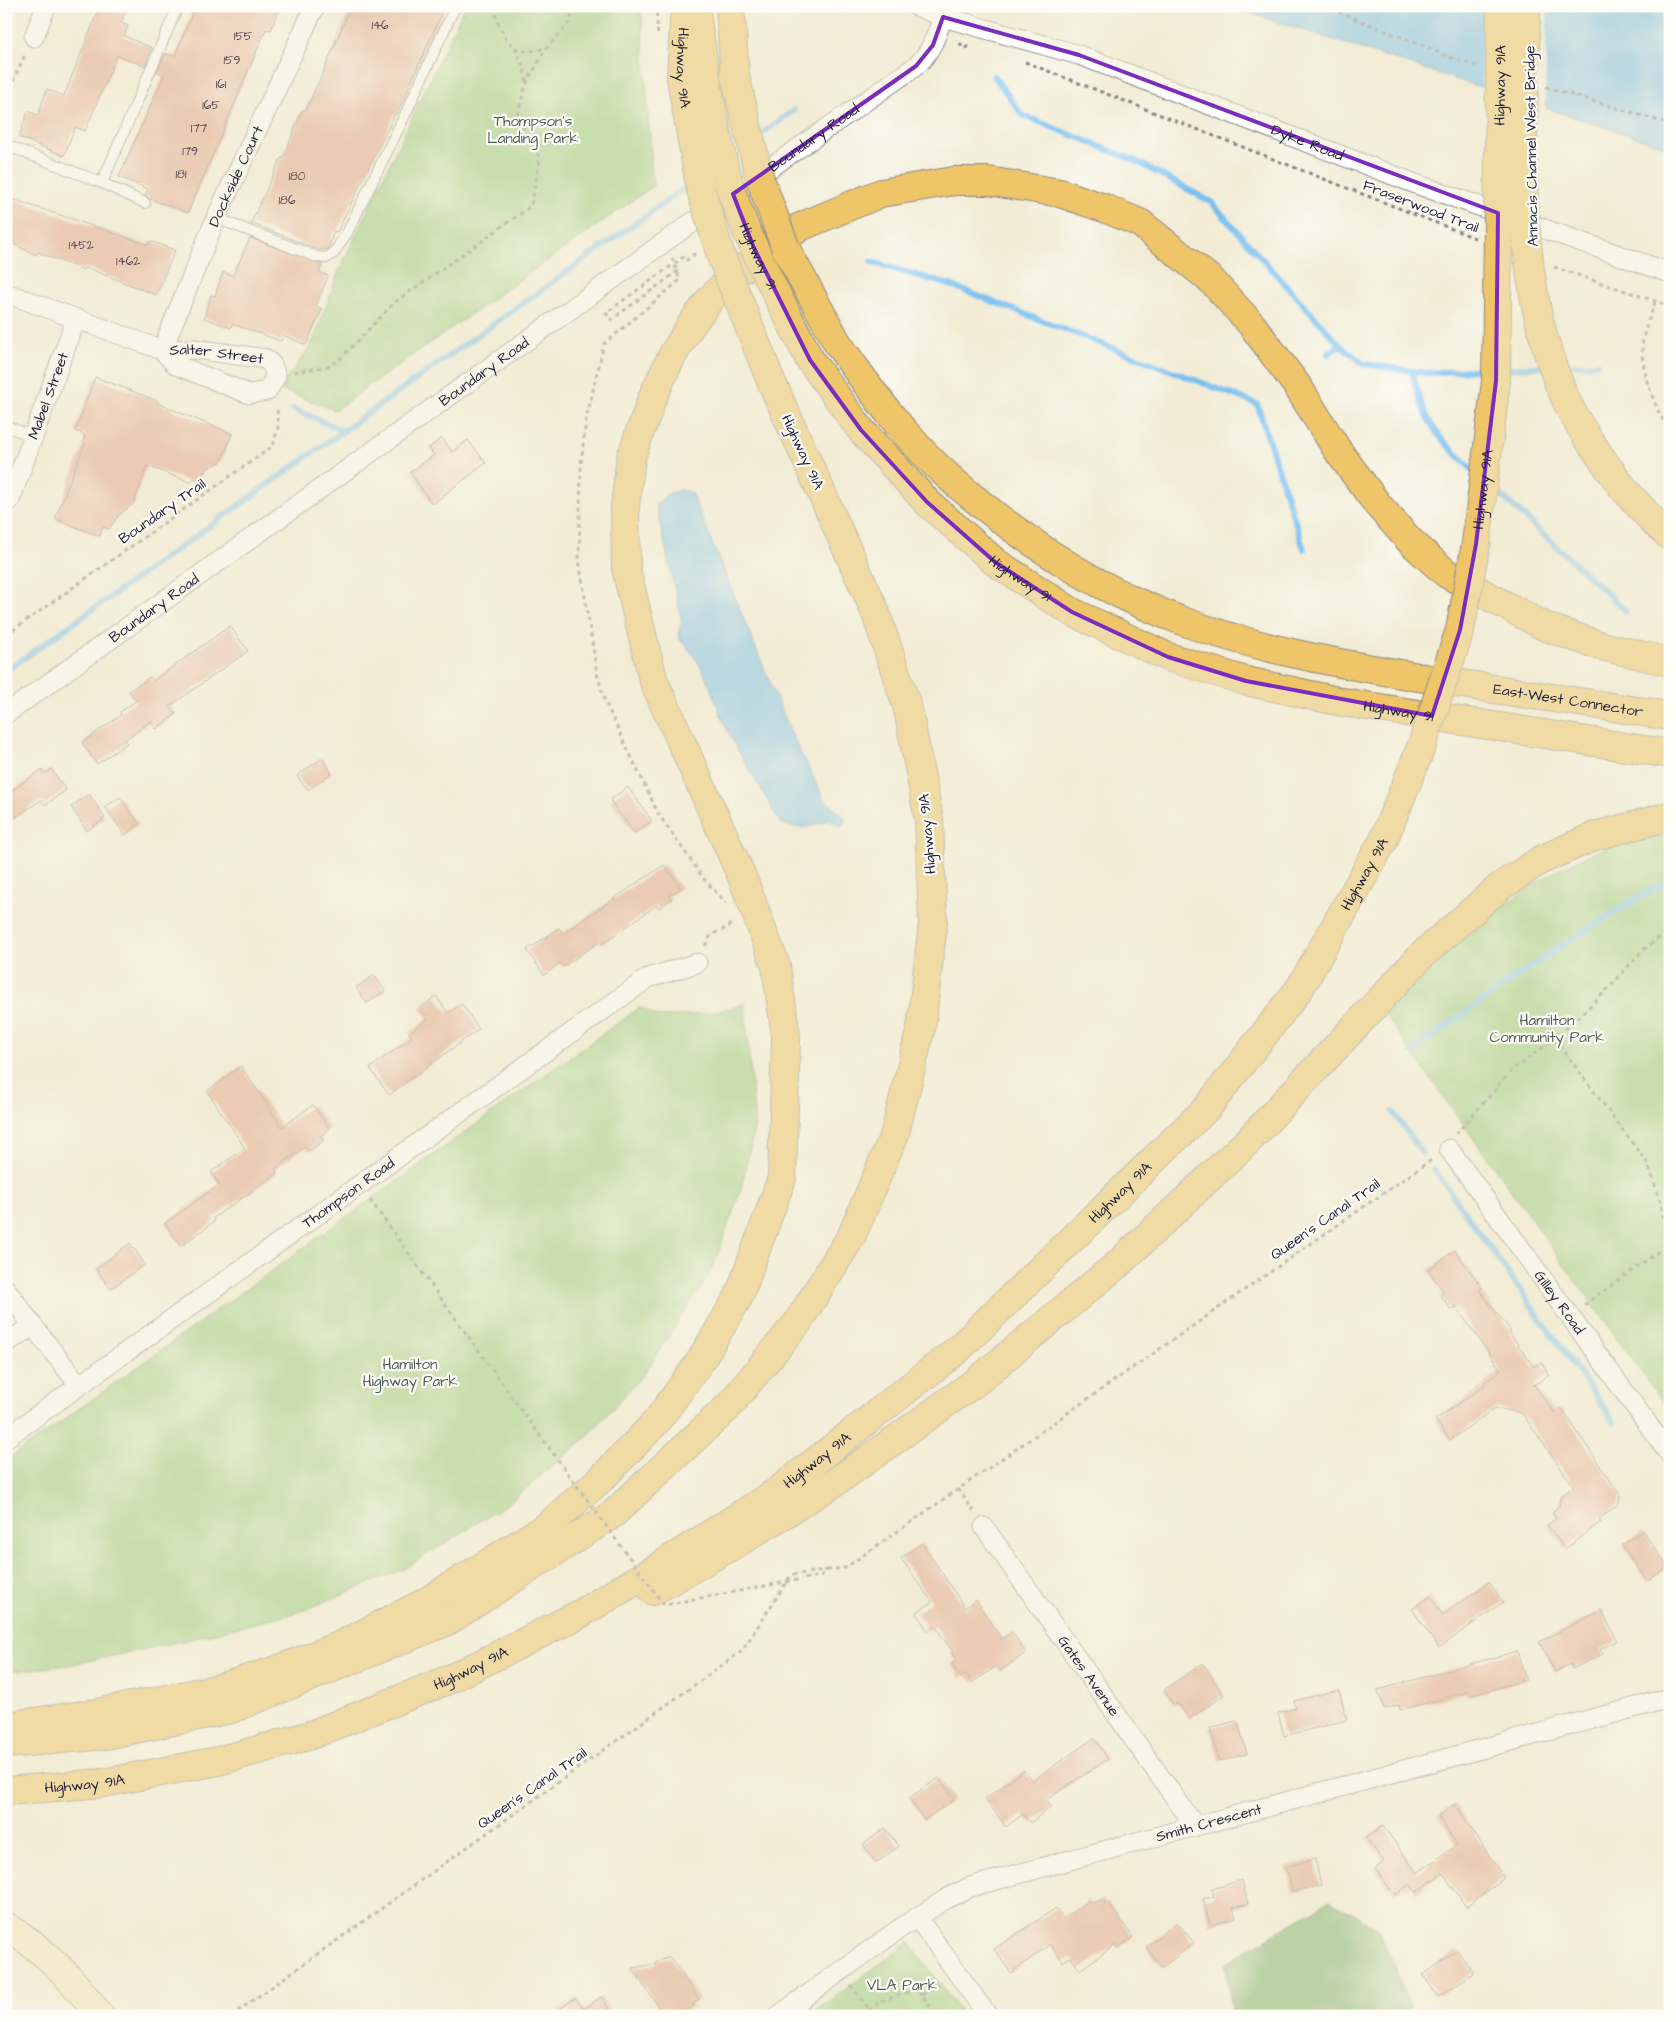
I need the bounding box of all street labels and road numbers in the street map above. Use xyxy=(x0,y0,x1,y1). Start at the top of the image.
street label: Highway 91A xyxy=(669,27,696,110)
street label: Highway 91A xyxy=(1489,44,1512,126)
street label: Annacis Channel West Bridge xyxy=(1519,45,1545,247)
street label: Boundary Road xyxy=(764,99,864,177)
street label: Dyke Road xyxy=(1268,120,1347,166)
street label: Dockside Court xyxy=(204,122,269,230)
street label: Fraserwood Trail xyxy=(1360,175,1482,238)
street label: Highway 91 xyxy=(733,220,782,293)
street label: Boundary Road xyxy=(435,332,534,411)
street label: Salter Street xyxy=(169,339,265,370)
street label: Mabel Street xyxy=(23,349,74,442)
street label: Highway 91A xyxy=(775,411,829,494)
street label: Highway 91A xyxy=(1468,448,1499,531)
street label: Boundary Trail xyxy=(115,474,211,550)
street label: Highway 91 xyxy=(984,551,1055,607)
street label: Boundary Road xyxy=(105,569,204,648)
street label: East-West Connector xyxy=(1492,679,1645,722)
street label: Highway 91 xyxy=(1362,696,1435,727)
street label: Highway 91A xyxy=(913,792,942,875)
street label: Highway 91A xyxy=(1336,834,1394,914)
street label: Thompson Road xyxy=(298,1153,399,1234)
street label: Highway 91A xyxy=(1084,1157,1157,1228)
street label: Queen's Canal Trail xyxy=(1266,1174,1384,1265)
street label: Gilley Road xyxy=(1529,1266,1590,1339)
street label: Highway 91A xyxy=(779,1427,856,1494)
street label: Gates Avenue xyxy=(1053,1631,1124,1721)
street label: Highway 91A xyxy=(430,1641,512,1696)
street label: Queen's Canal Trail xyxy=(473,1743,591,1834)
street label: Highway 91A xyxy=(44,1769,127,1799)
street label: Smith Crescent xyxy=(1154,1799,1264,1847)

